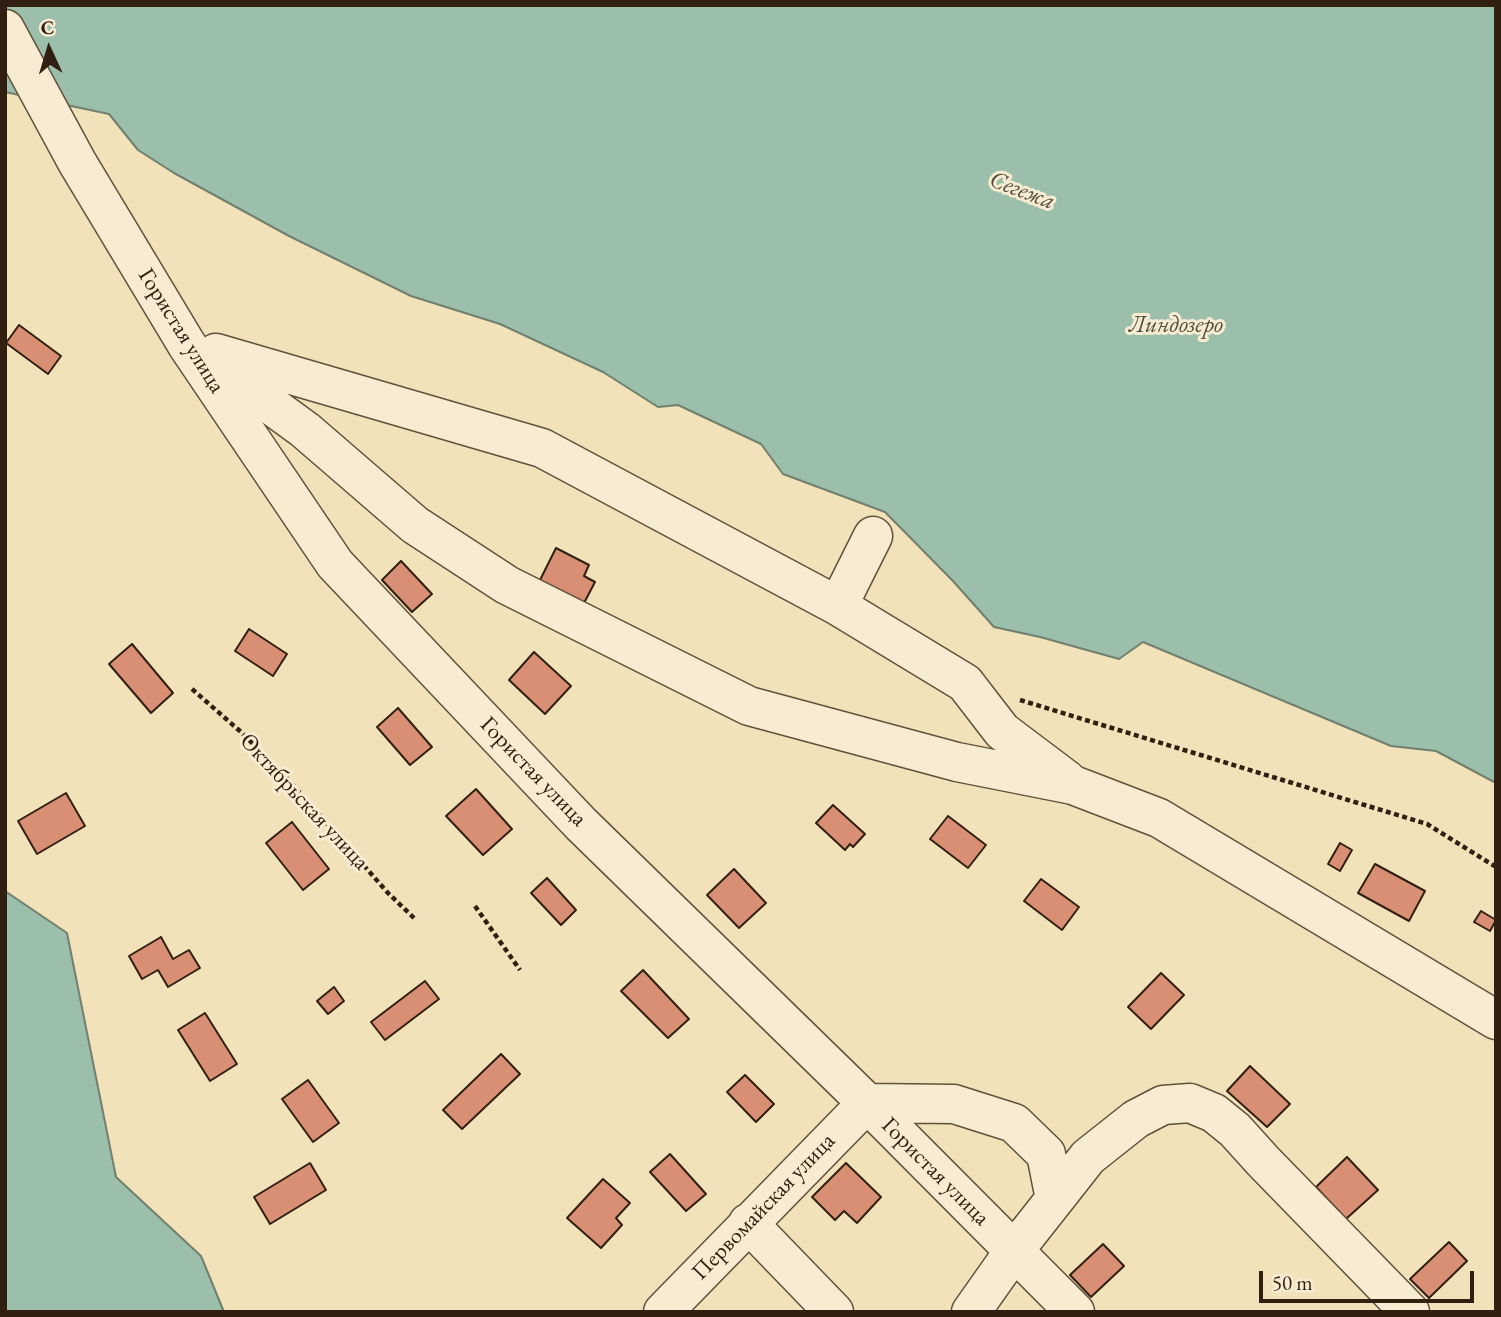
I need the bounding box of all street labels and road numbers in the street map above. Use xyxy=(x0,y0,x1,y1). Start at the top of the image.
street label: Гористая улица xyxy=(132,264,230,398)
street label: Гористая улица xyxy=(474,711,592,833)
street label: Октябрьская улица xyxy=(233,728,375,876)
street label: Гористая улица xyxy=(875,1112,995,1232)
street label: Первомайская улица xyxy=(687,1128,841,1286)

